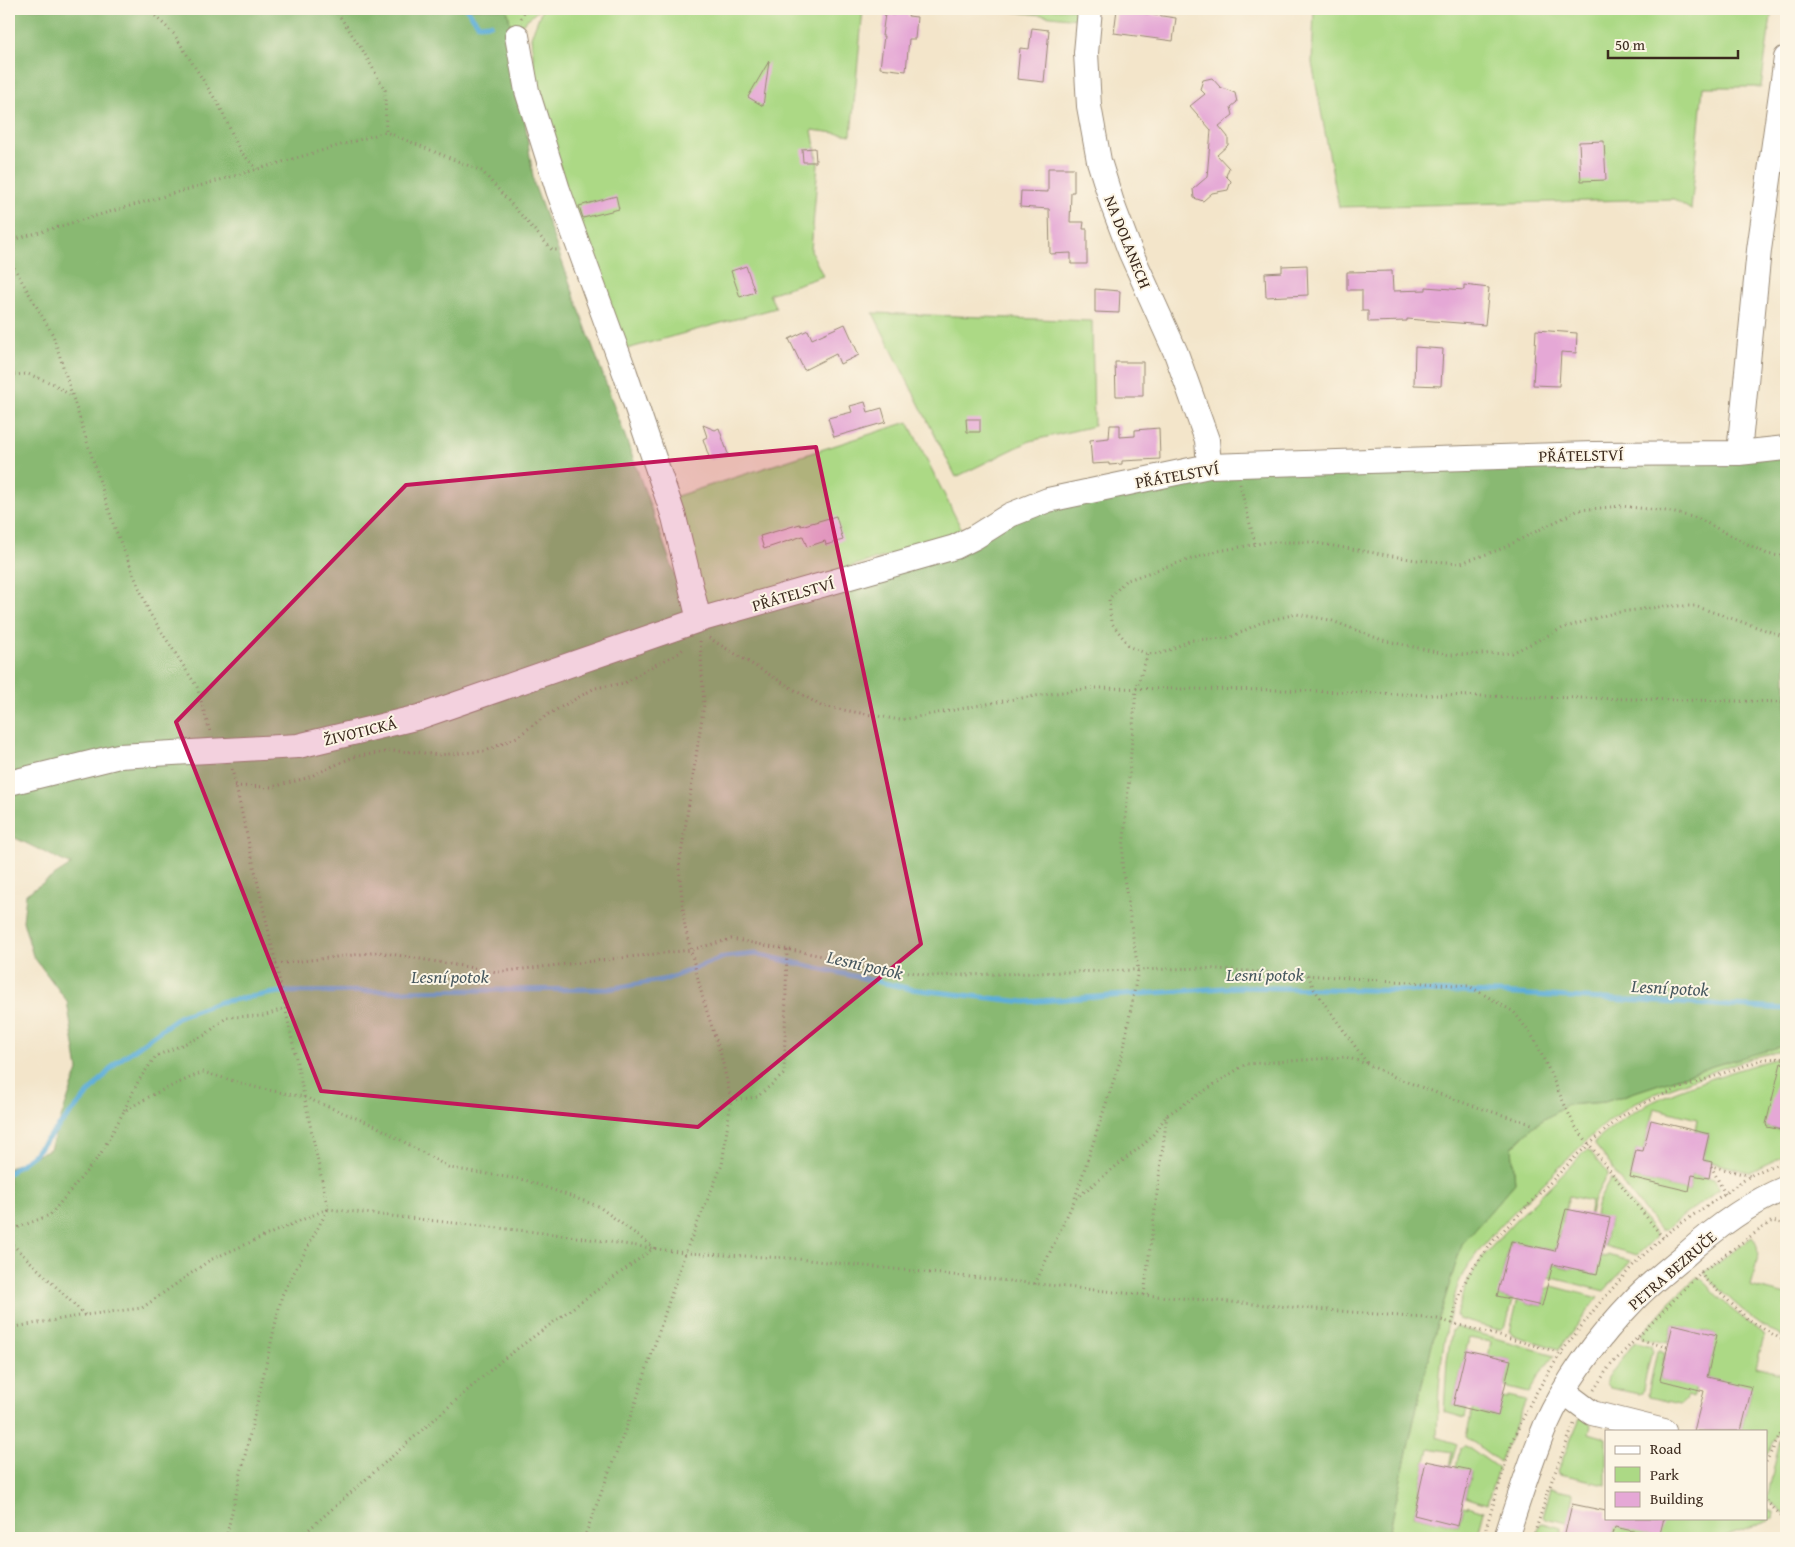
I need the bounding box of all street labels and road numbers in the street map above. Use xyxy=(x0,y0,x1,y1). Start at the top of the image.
street label: NA DOLANECH xyxy=(1098,192,1158,293)
street label: PŘÁTELSTVÍ xyxy=(1539,442,1625,468)
street label: PŘÁTELSTVÍ xyxy=(1133,456,1222,494)
street label: PŘÁTELSTVÍ xyxy=(749,571,838,617)
street label: ŽIVOTICKÁ xyxy=(321,710,399,752)
street label: PETRA BEZRUČE xyxy=(1623,1225,1721,1315)

